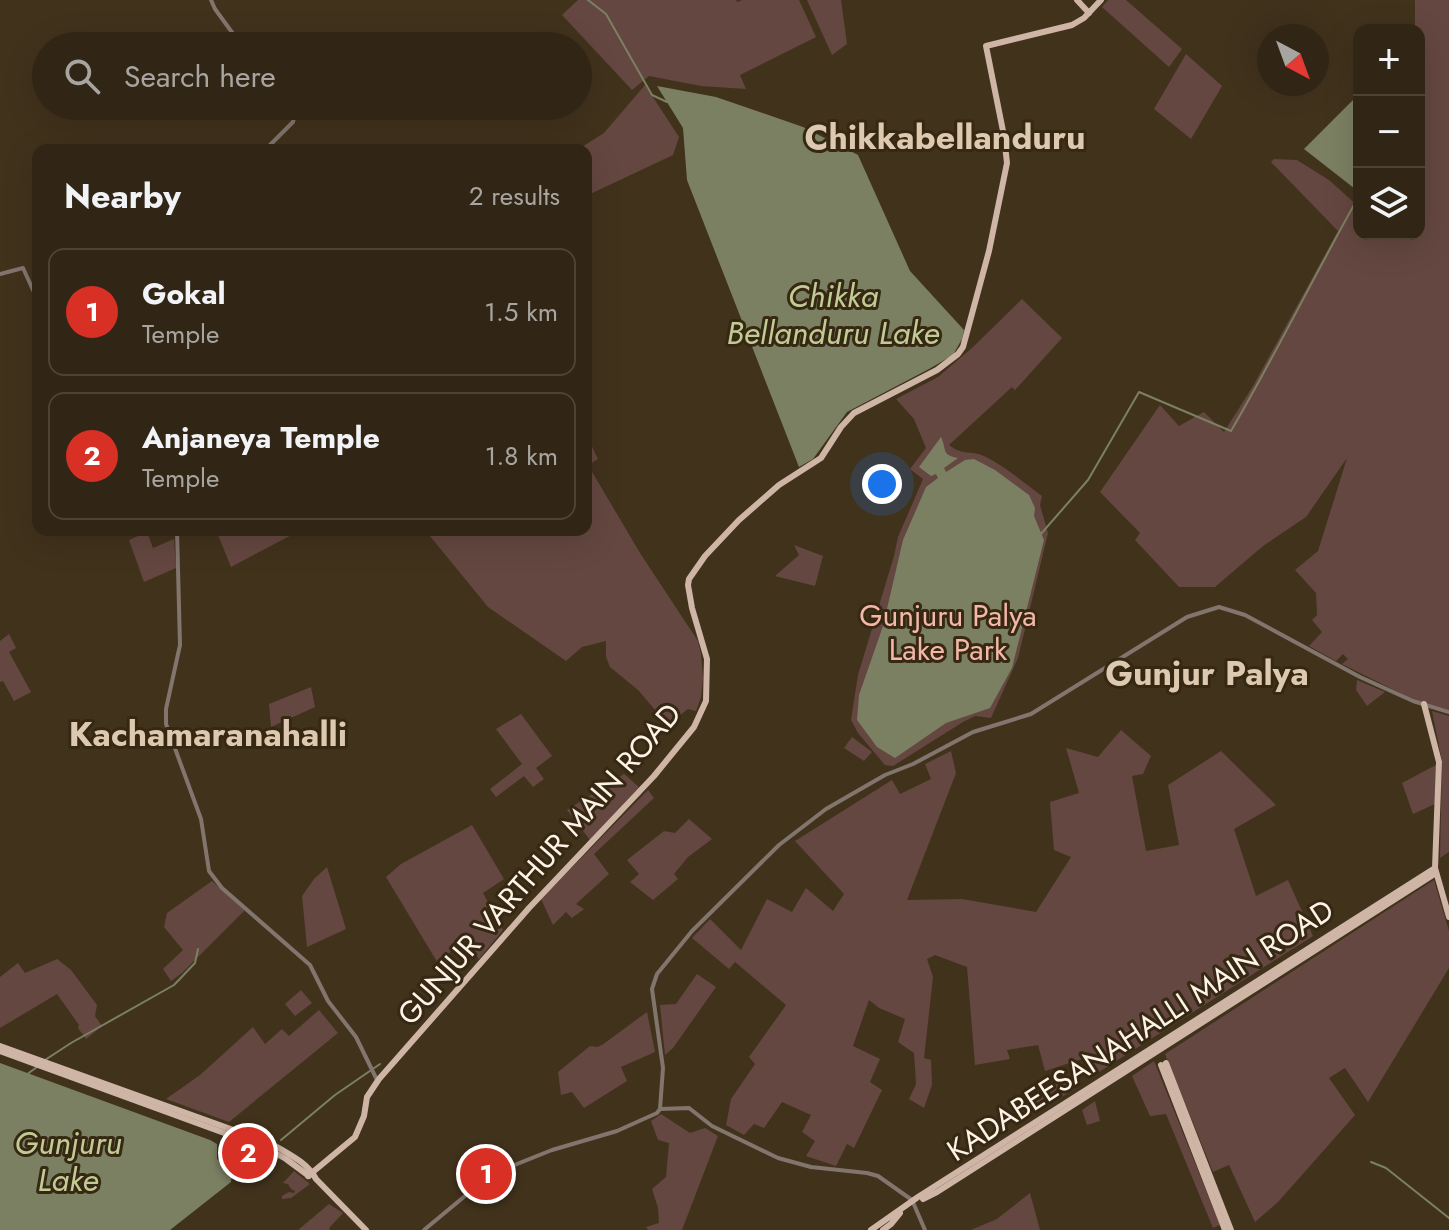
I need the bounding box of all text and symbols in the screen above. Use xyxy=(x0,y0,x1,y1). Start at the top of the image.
north arrow xyxy=(1257,24,1329,96)
map controls xyxy=(1353,24,1425,240)
button: + xyxy=(1353,24,1425,96)
search box xyxy=(32,32,592,120)
icon: search xyxy=(60,54,104,98)
text: Search here xyxy=(124,55,276,98)
button: − xyxy=(1353,96,1425,168)
district label: Chikkabellanduru xyxy=(805,113,1085,162)
button: layers xyxy=(1353,168,1425,240)
text: Nearby xyxy=(64,172,181,221)
text: 2 results xyxy=(469,177,560,215)
text: Gokal xyxy=(142,272,226,315)
water label: Chikka Bellanduru Lake xyxy=(726,273,940,356)
text: 1 xyxy=(85,293,99,331)
text: 1.5 km xyxy=(484,293,558,331)
text: Temple xyxy=(142,315,219,353)
text: Anjaneya Temple xyxy=(142,416,380,459)
text: 2 xyxy=(83,437,101,475)
text: 1.8 km xyxy=(485,437,558,475)
text: Temple xyxy=(142,459,219,497)
your location xyxy=(862,464,902,504)
park label: Gunjuru Palya Lake Park xyxy=(859,594,1037,671)
district label: Gunjur Palya xyxy=(1105,649,1309,698)
street label: GUNJUR VARTHUR MAIN ROAD xyxy=(387,694,691,1034)
district label: Kachamaranahalli xyxy=(69,710,347,759)
street label: KADABEESANAHALLI MAIN ROAD xyxy=(938,889,1342,1171)
water label: Gunjuru Lake xyxy=(14,1120,122,1203)
pin: 2 xyxy=(222,1123,274,1183)
pin: 1 xyxy=(460,1144,512,1204)

